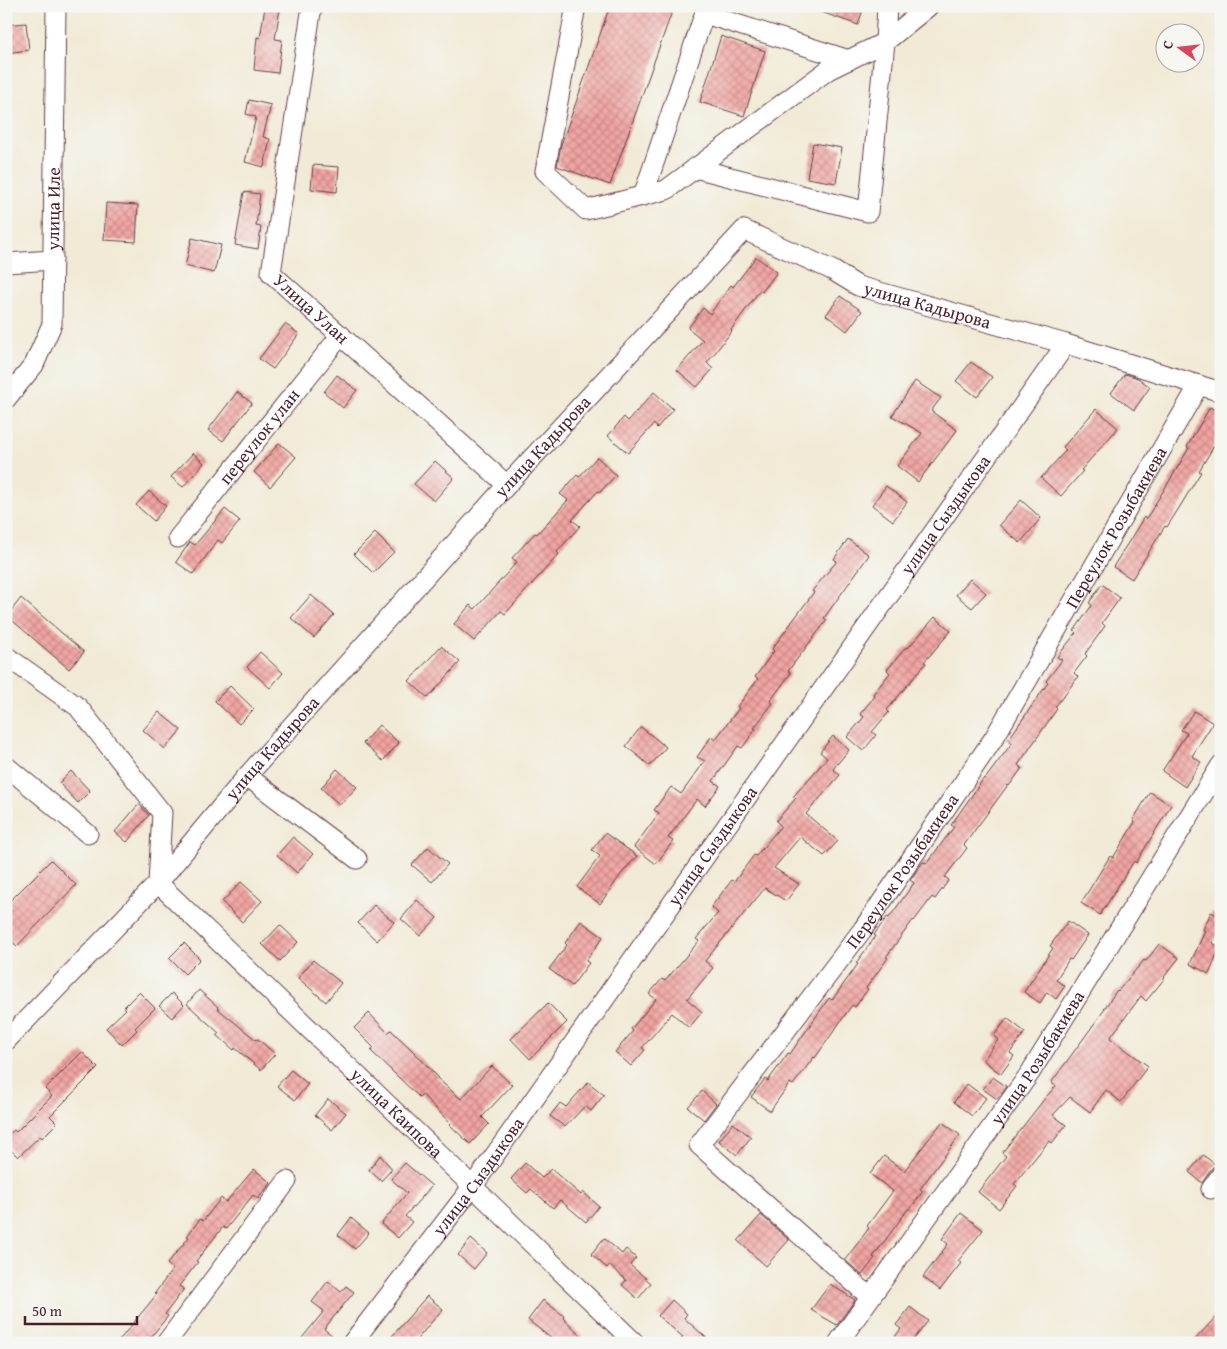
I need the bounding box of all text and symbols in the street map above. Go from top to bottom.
north arrow [1154,22,1204,72]
text: С [1157,38,1178,51]
street label: улица Иле [39,167,67,252]
street label: Улица Улан [267,267,356,350]
street label: улица Кадырова [860,274,995,336]
street label: переулок улан [212,382,306,490]
street label: улица Кадырова [487,389,597,504]
street label: Переулок Розыбакиева [1058,441,1174,613]
street label: улица Сыздыкова [893,449,997,581]
street label: улица Кадырова [218,690,326,807]
street label: улица Сыздыкова [660,780,764,912]
street label: Переулок Розыбакиева [839,788,965,954]
street label: улица Розыбакиева [983,985,1091,1131]
street label: улица Каипова [344,1061,450,1164]
street label: улица Сыздыкова [425,1111,531,1242]
scale bar [25,1294,138,1326]
text: 50 m [32,1300,63,1321]

